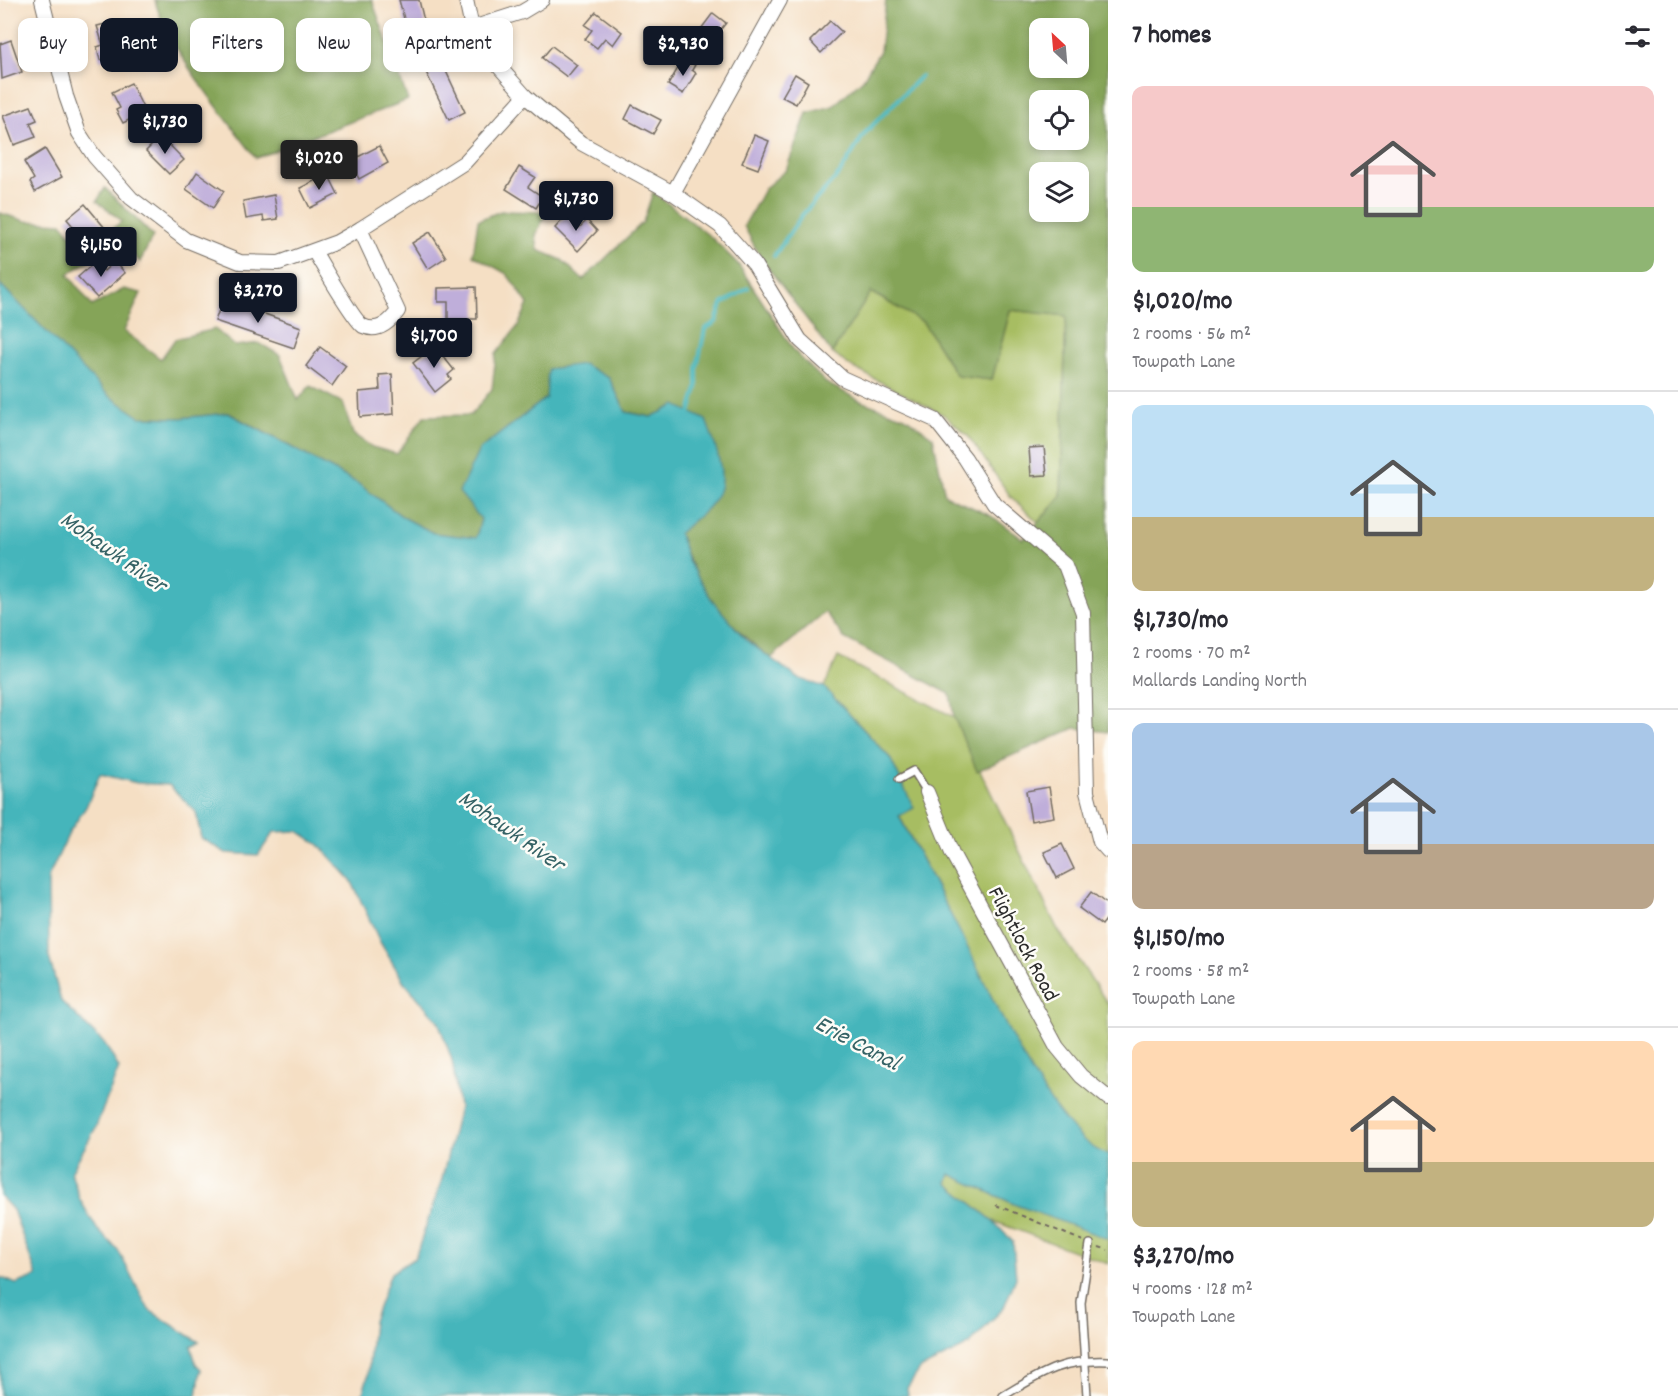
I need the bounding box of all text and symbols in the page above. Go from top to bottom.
chip: Buy [18,18,88,72]
chip: Rent [100,18,178,72]
chip: Filters [190,18,284,72]
chip: New [296,18,371,72]
chip: Apartment [383,18,513,72]
north arrow [1029,18,1089,78]
map controls [1029,18,1089,222]
text: 7 homes [1132,18,1212,55]
icon: filters [1621,20,1654,53]
pin: $2,930 [634,26,732,77]
text: $2,930 [657,31,709,59]
button: locate [1029,90,1089,150]
pin: $1,730 [116,104,214,155]
text: $1,730 [142,109,188,137]
icon: home [1339,125,1447,233]
pin: $1,020 [270,140,368,191]
text: $1,020 [295,145,343,173]
button: layers [1029,162,1089,222]
pin: $1,730 [527,181,625,232]
text: $1,730 [553,186,599,214]
pin: $1,150 [52,227,150,278]
text: $1,150 [80,232,122,260]
pin: $3,270 [209,273,307,324]
text: $3,270 [233,278,283,306]
text: $1,020/mo [1132,284,1232,321]
pin: $1,700 [385,318,483,369]
text: 2 rooms · 56 m² [1132,321,1251,349]
text: $1,700 [410,323,458,351]
text: Towpath Lane [1132,349,1235,377]
icon: home [1339,444,1447,552]
water label: Mohawk River [52,504,175,605]
text: $1,730/mo [1132,603,1228,640]
text: 2 rooms · 70 m² [1132,640,1251,668]
text: Mallards Landing North [1132,668,1307,696]
icon: home [1339,762,1447,870]
water label: Mohawk River [450,783,573,884]
street label: Flightlock Road [979,882,1065,1008]
text: $1,150/mo [1132,921,1225,958]
text: 2 rooms · 58 m² [1132,958,1249,986]
text: Towpath Lane [1132,986,1235,1014]
water label: Erie Canal [808,1008,907,1082]
icon: home [1339,1080,1447,1188]
text: $3,270/mo [1132,1239,1234,1276]
text: 4 rooms · 128 m² [1132,1276,1253,1304]
text: Towpath Lane [1132,1304,1235,1332]

